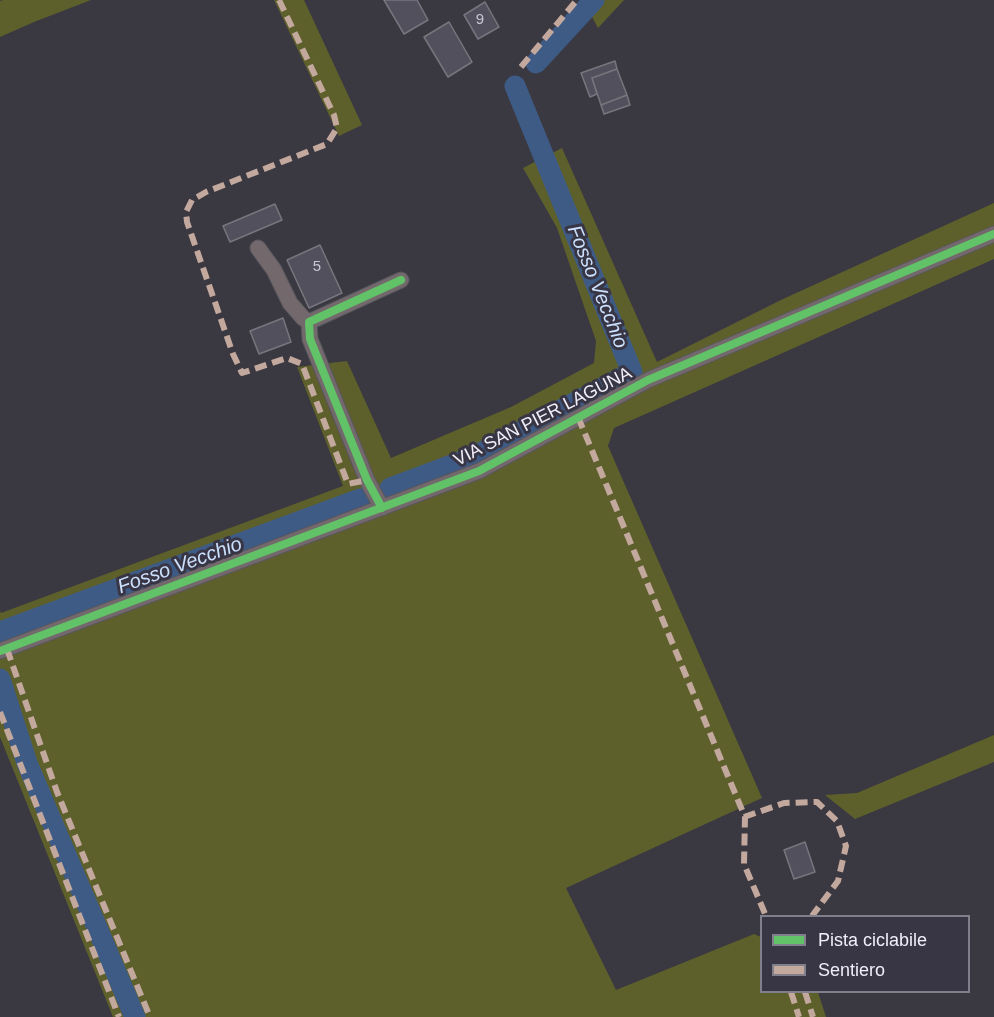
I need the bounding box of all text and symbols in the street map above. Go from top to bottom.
house number: 9 [476,11,484,29]
water label: Fosso Vecchio [561,222,633,352]
house number: 5 [313,258,321,276]
street label: VIA SAN PIER LAGUNA [450,363,636,471]
water label: Fosso Vecchio [115,532,245,600]
legend [760,915,970,993]
text: Pista ciclabile [818,930,927,950]
text: Sentiero [818,960,885,980]

